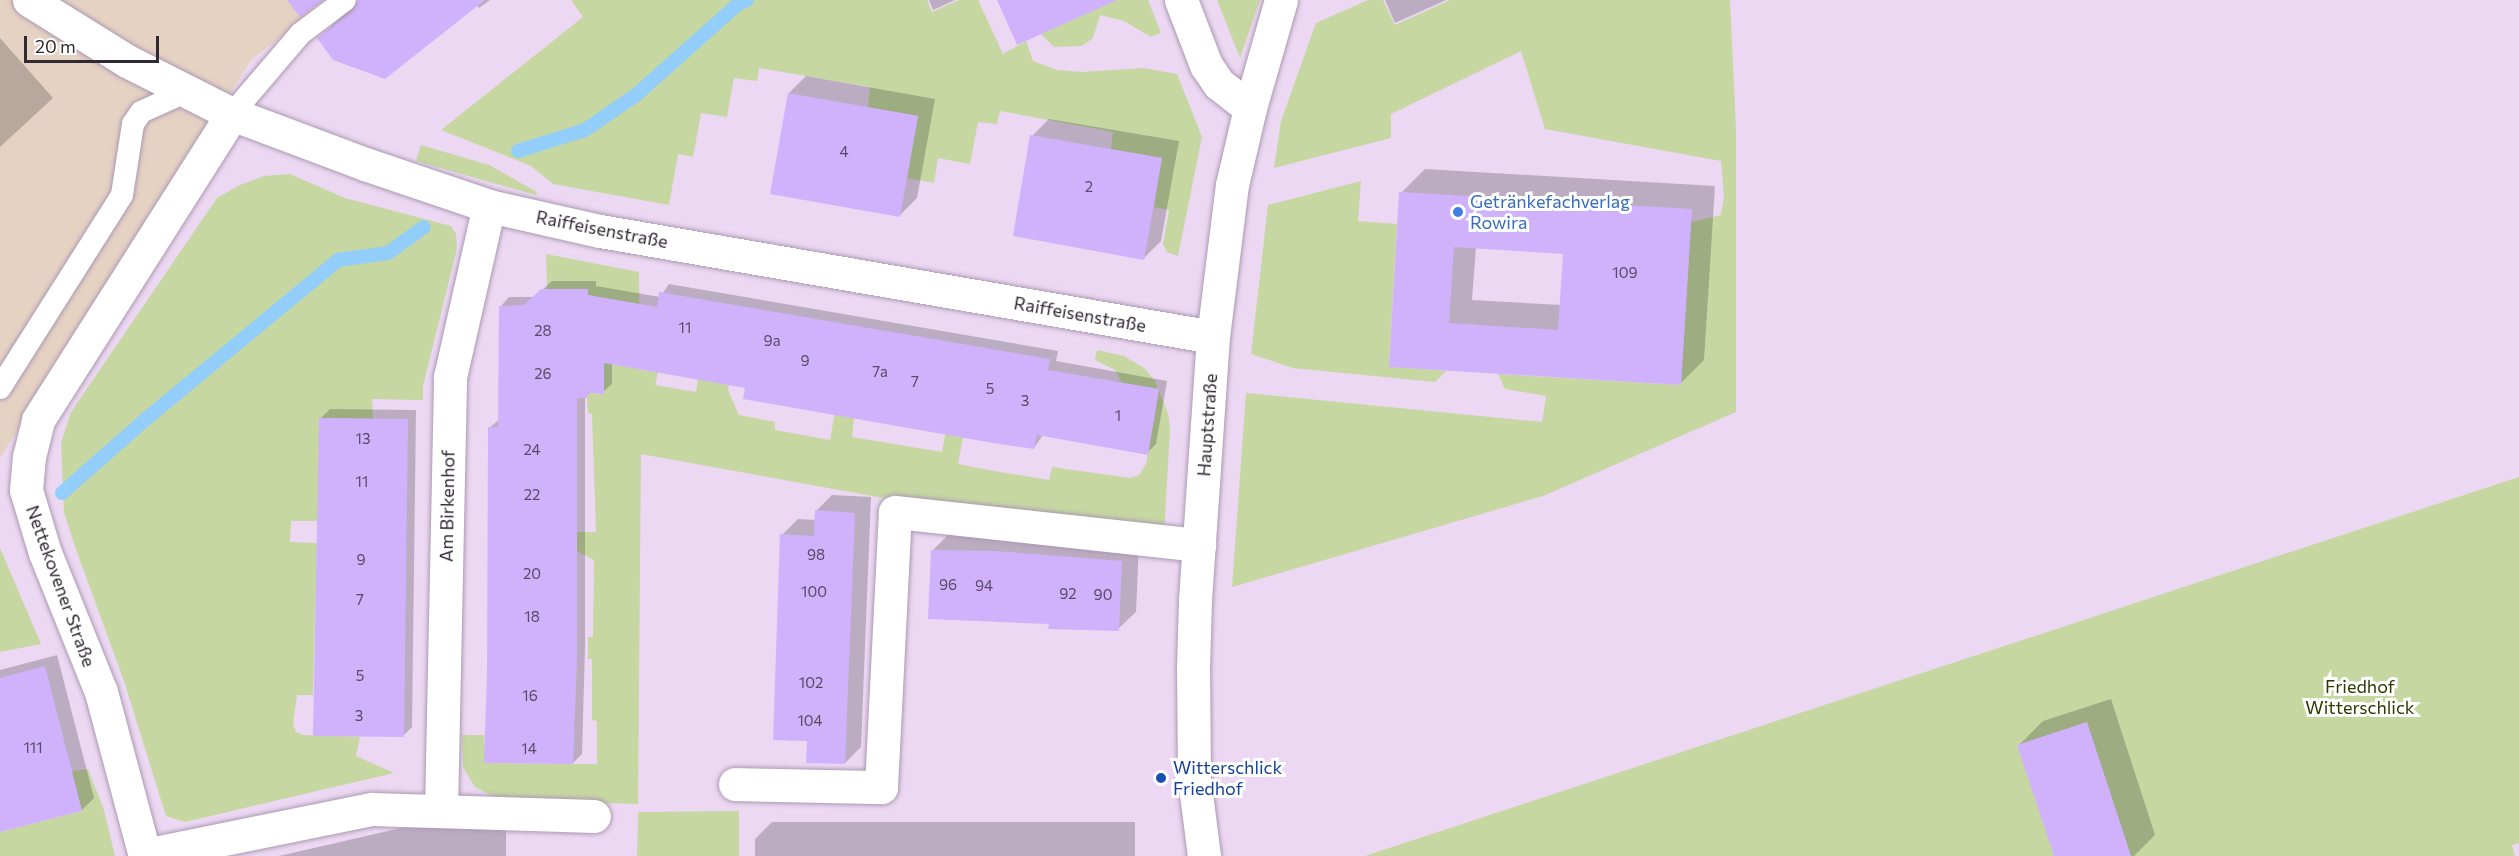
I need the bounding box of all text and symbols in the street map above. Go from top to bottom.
scale bar [27,24,162,62]
text: 20 m [35,35,76,57]
house number: 4 [840,143,848,161]
house number: 2 [1085,178,1093,196]
place label: Getränkefachverlag Rowira [1470,191,1630,234]
marker: Getränkefachverlag Rowira [1451,205,1465,219]
street label: Raiffeisenstraße [534,206,670,252]
house number: 109 [1612,264,1638,282]
street label: Raiffeisenstraße [1012,292,1148,336]
house number: 11 [679,319,691,337]
house number: 28 [534,322,552,340]
house number: 9a [764,332,780,350]
house number: 9 [800,352,810,370]
house number: 7a [872,363,888,381]
house number: 26 [534,365,552,383]
house number: 7 [911,373,919,391]
street label: Hauptstraße [1193,373,1221,477]
house number: 5 [986,380,994,398]
house number: 3 [1021,392,1029,410]
house number: 1 [1115,407,1121,425]
house number: 13 [356,430,370,448]
house number: 24 [523,441,541,459]
street label: Am Birkenhof [435,450,459,562]
house number: 11 [356,473,368,491]
house number: 22 [524,486,540,504]
street label: Nettekovener Straße [22,502,100,670]
house number: 98 [807,546,825,564]
house number: 9 [356,551,366,569]
house number: 20 [523,565,541,583]
house number: 96 [939,576,957,594]
house number: 94 [975,577,993,595]
house number: 100 [801,583,827,601]
house number: 92 [1059,585,1077,603]
house number: 90 [1094,586,1112,604]
house number: 7 [356,591,364,609]
house number: 18 [524,608,540,626]
house number: 5 [356,667,364,685]
house number: 102 [799,674,823,692]
park label: Friedhof Witterschlick [2305,676,2415,718]
house number: 16 [522,687,538,705]
house number: 3 [355,707,363,725]
house number: 104 [797,712,823,730]
house number: 111 [23,739,43,757]
house number: 14 [521,740,537,758]
place label: Witterschlick Friedhof [1173,757,1282,800]
marker: Witterschlick Friedhof [1154,771,1168,785]

